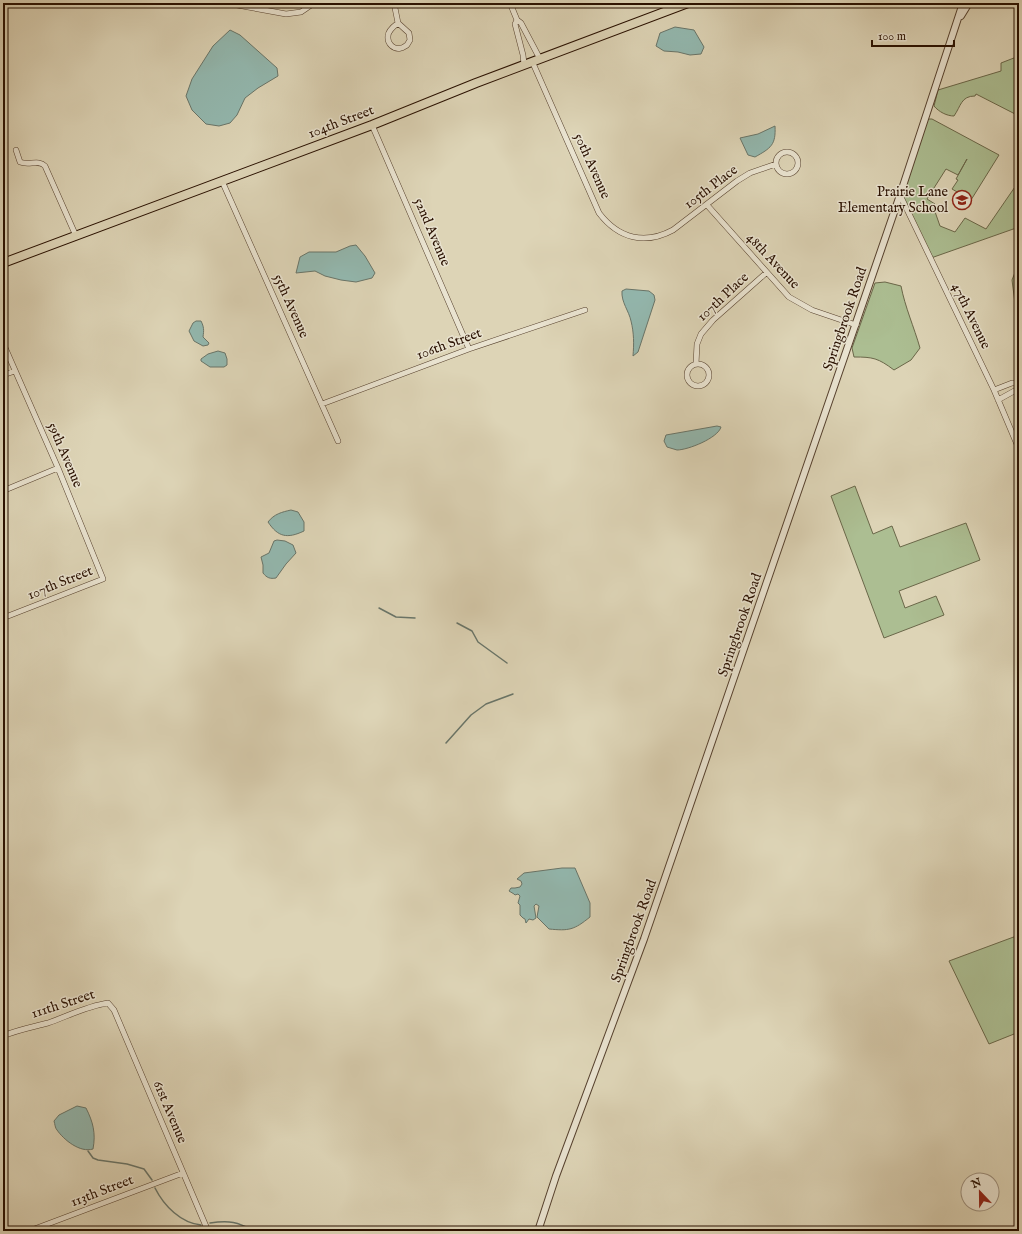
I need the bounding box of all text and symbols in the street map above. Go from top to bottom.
scale bar [872,22,954,48]
text: 100 m [878,29,906,44]
street label: 104th Street [306,101,377,143]
street label: 50th Avenue [570,130,615,202]
street label: 105th Place [680,161,742,213]
place label: Prairie Lane Elementary School [838,183,949,217]
school or university icon: Prairie Lane Elementary School [951,189,973,211]
street label: 52nd Avenue [410,195,455,269]
street label: 48th Avenue [742,229,804,293]
street label: Springbrook Road [819,264,871,373]
street label: 107th Place [693,268,753,326]
street label: 55th Avenue [269,271,313,341]
street label: 47th Avenue [947,280,995,352]
street label: 106th Street [414,324,484,364]
street label: 59th Avenue [43,420,87,491]
street label: 107th Street [25,562,95,604]
street label: Springbrook Road [714,570,766,679]
street label: Springbrook Road [607,876,661,985]
street label: 111th Street [29,985,97,1023]
street label: 61st Avenue [149,1078,192,1147]
street label: 113th Street [68,1171,136,1211]
north arrow [960,1172,1000,1212]
text: N [969,1175,984,1192]

